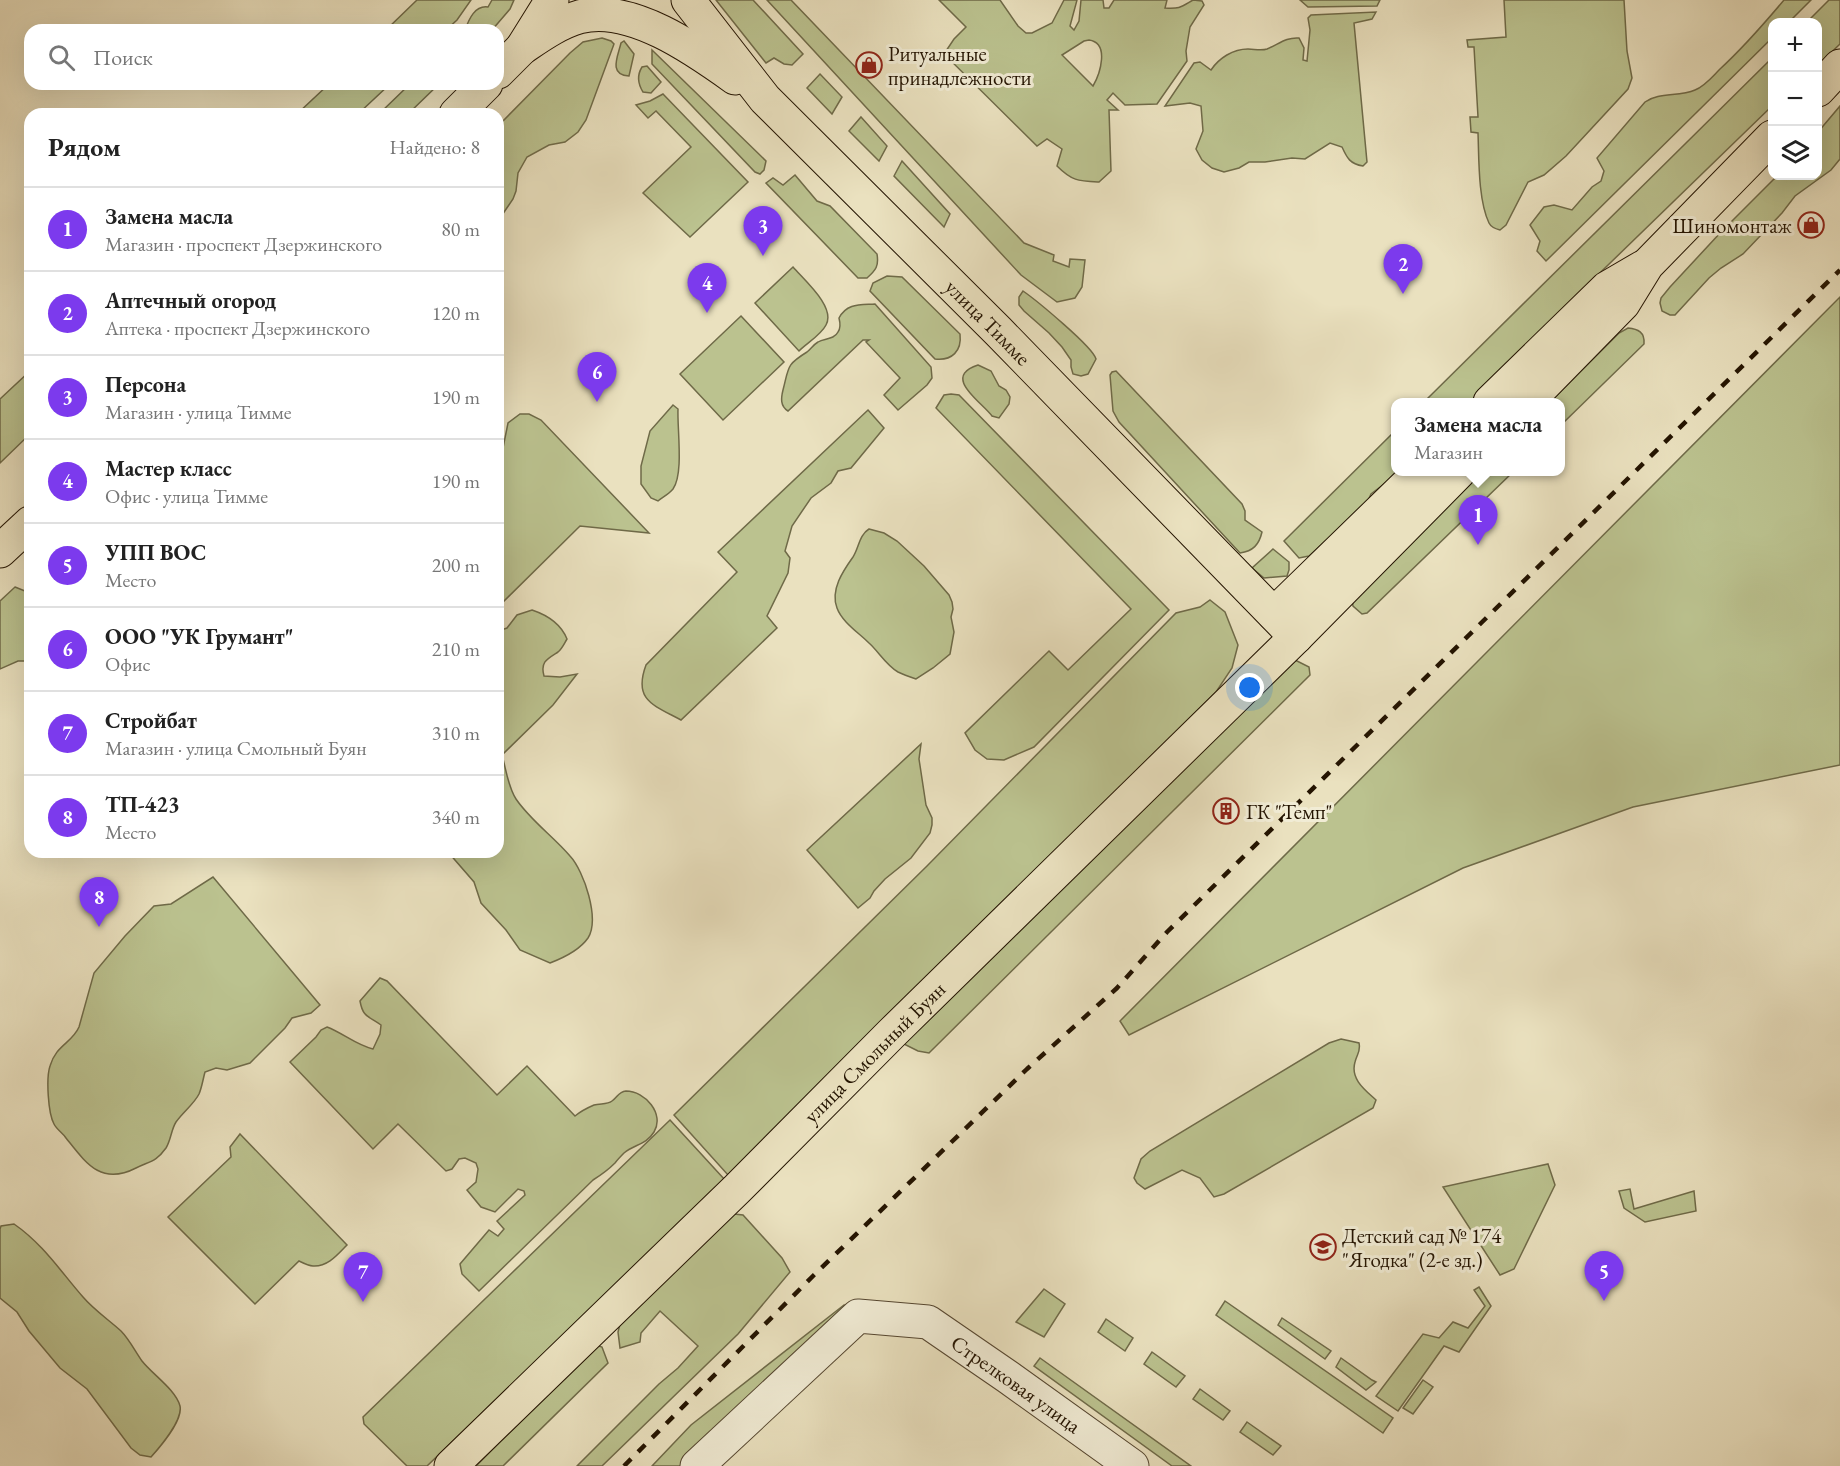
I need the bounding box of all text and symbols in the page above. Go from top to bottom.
map controls [1768,18,1822,180]
button: + [1768,18,1822,72]
search box [24,24,504,90]
place label: Ритуальные принадлежности [888,40,1032,91]
icon: search [45,41,78,74]
text: Поиск [93,43,153,72]
shop icon: Ритуальные принадлежности [854,50,884,80]
button: − [1768,72,1822,126]
button: layers [1768,126,1822,180]
text: Рядом [48,130,121,164]
text: Найдено: 8 [389,134,480,160]
text: Замена масла [105,202,233,231]
pin: 3 [744,206,783,256]
shop icon: Шиномонтаж [1796,210,1826,240]
place label: Шиномонтаж [1672,212,1792,239]
text: 1 [62,216,73,242]
text: 80 m [441,216,480,242]
text: Магазин · проспект Дзержинского [105,231,382,257]
pin: 2 [1384,244,1422,294]
pin: 4 [688,264,726,313]
street label: улица Тимме [940,273,1037,371]
text: Аптечный огород [105,286,276,315]
text: 2 [62,300,73,326]
text: 120 m [432,300,480,326]
text: Аптека · проспект Дзержинского [105,315,370,341]
pin: 6 [578,352,616,402]
text: Персона [105,370,186,399]
text: 3 [62,384,73,410]
text: 190 m [432,384,480,410]
popup [1391,398,1565,476]
text: Магазин · улица Тимме [105,399,292,425]
text: Замена масла [1414,410,1542,439]
text: Магазин [1414,439,1483,465]
text: Мастер класс [105,454,232,483]
text: 4 [62,468,73,494]
text: 190 m [432,468,480,494]
text: Офис · улица Тимме [105,483,268,509]
pin: 1 [1458,496,1498,545]
text: УПП ВОС [105,538,206,567]
text: 5 [62,552,73,578]
text: 200 m [432,552,480,578]
text: Место [105,567,156,593]
text: ООО "УК Грумант" [105,622,294,651]
text: 6 [62,636,73,662]
text: 210 m [432,636,480,662]
text: Офис [105,651,151,677]
your location [1235,673,1264,702]
text: Стройбат [105,706,197,735]
text: 7 [62,720,73,746]
text: 310 m [432,720,480,746]
text: Магазин · улица Смольный Буян [105,735,367,761]
text: ТП-423 [105,790,180,819]
building icon: ГК "Темп" [1211,796,1241,826]
place label: ГК "Темп" [1246,798,1333,825]
text: 8 [62,804,73,830]
text: 340 m [432,804,480,830]
text: Место [105,819,156,845]
pin: 8 [80,878,118,927]
street label: улица Смольный Буян [797,975,951,1128]
place label: Детский сад № 174 "Ягодка" (2-е зд.) [1342,1222,1502,1273]
school or university icon: Детский сад № 174 "Ягодка" (2-е зд.) [1308,1232,1338,1262]
pin: 7 [344,1252,382,1302]
pin: 5 [1584,1252,1624,1301]
street label: Стрелковая улица [946,1329,1087,1439]

